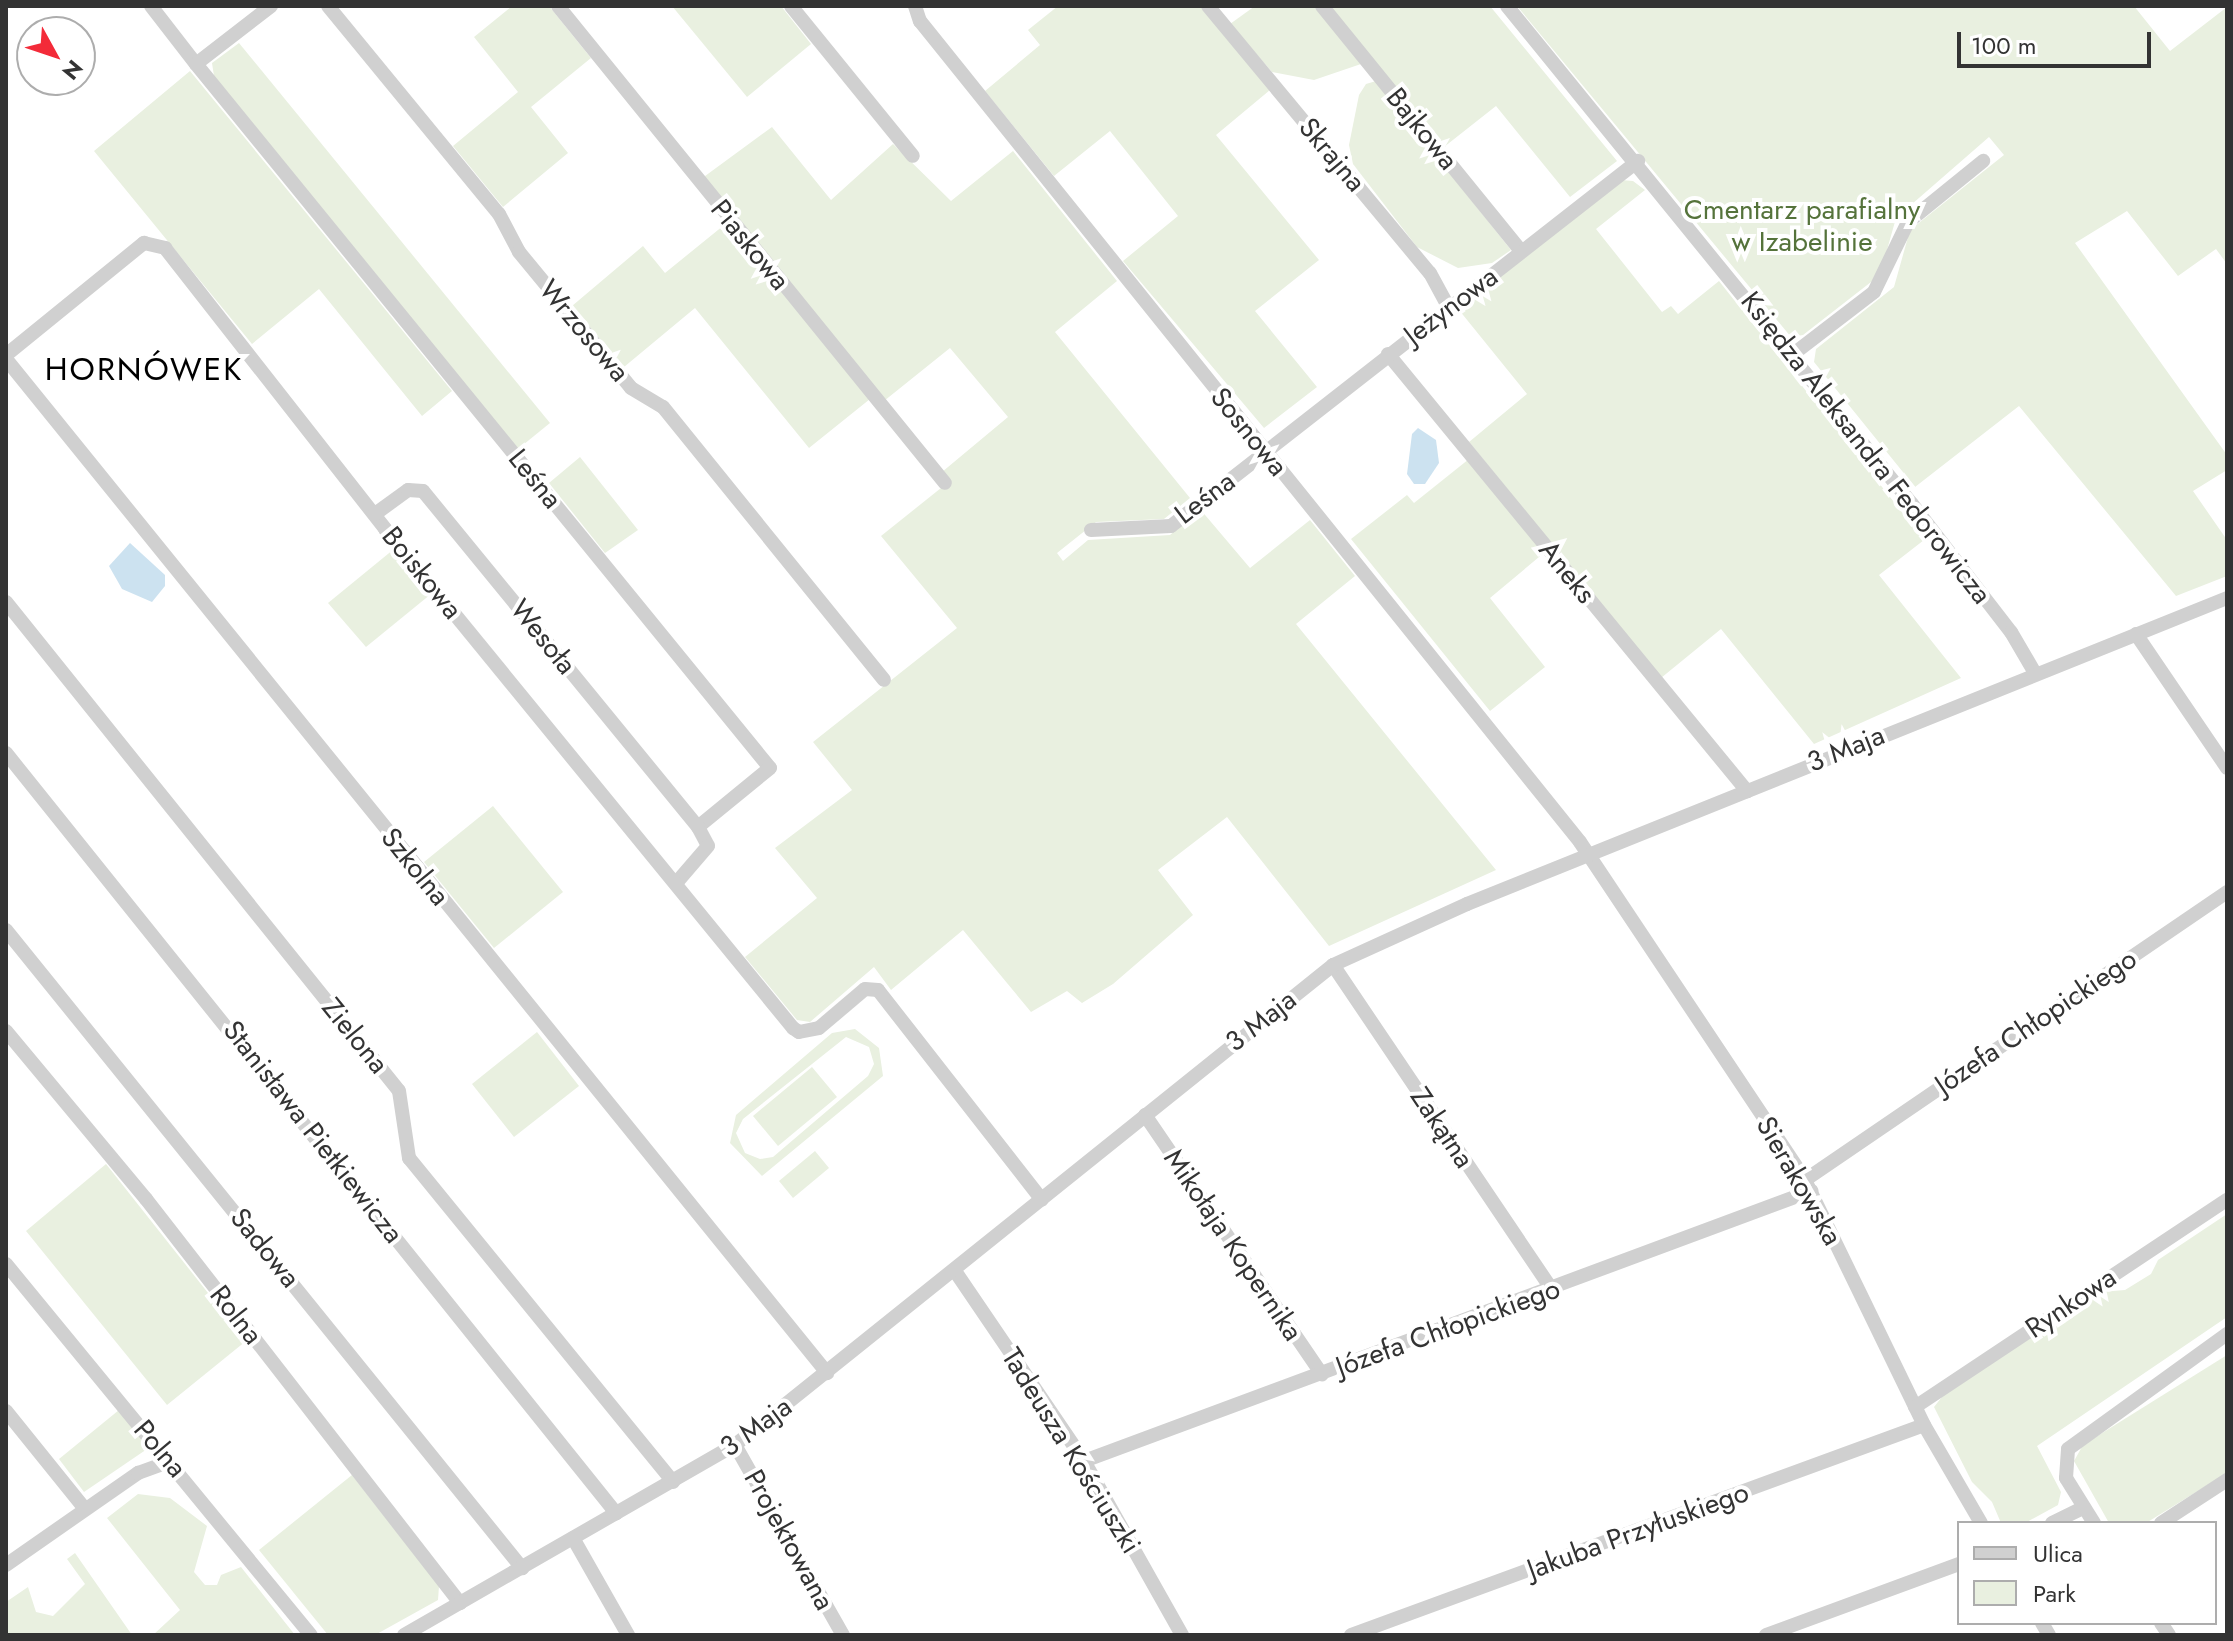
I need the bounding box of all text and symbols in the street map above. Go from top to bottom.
north arrow [16,16,96,96]
scale bar [1961,16,2155,66]
text: 100 m [1971,28,2037,63]
text: N [55,53,91,87]
street label: Bajkowa [1379,81,1465,177]
street label: Skrajna [1292,111,1372,199]
street label: Piaskowa [703,193,797,297]
park label: Cmentarz parafialny w Izabelinie [1684,193,1920,259]
street label: Jeżynowa [1398,260,1504,352]
street label: Wrzosowa [532,273,636,389]
street label: Księdza Aleksandra Fedorowicza [1734,285,1998,611]
district label: HORNÓWEK [45,350,243,388]
street label: Sosnowa [1203,381,1295,483]
street label: Leśna [501,443,569,515]
street label: Leśna [1168,465,1242,531]
street label: Boiskowa [375,520,469,626]
street label: Aneks [1532,534,1602,610]
street label: Wesoła [503,593,583,681]
street label: 3 Maja [1802,718,1890,780]
street label: Szkolna [374,821,456,913]
street label: Józefa Chłopickiego [1929,942,2143,1102]
street label: 3 Maja [1219,983,1303,1059]
street label: Zielona [315,992,395,1080]
street label: Stanisława Pietkiewicza [216,1014,410,1250]
street label: Zakątna [1403,1081,1481,1175]
street label: Sierakowska [1749,1111,1849,1251]
street label: Mikołaja Kopernika [1156,1143,1310,1347]
street label: Sadowa [223,1202,307,1294]
street label: Rynkowa [2019,1261,2123,1345]
street label: Józefa Chłopickiego [1331,1272,1565,1384]
street label: Rolna [203,1279,269,1351]
street label: Tadeusza Kościuszki [994,1342,1148,1560]
street label: 3 Maja [714,1390,798,1464]
street label: Polna [126,1414,194,1484]
street label: Projektowana [737,1464,841,1616]
street label: Jakuba Przyłuskiego [1523,1475,1753,1587]
legend [1957,1521,2217,1625]
text: Ulica [2033,1536,2083,1571]
text: Park [2033,1576,2076,1611]

